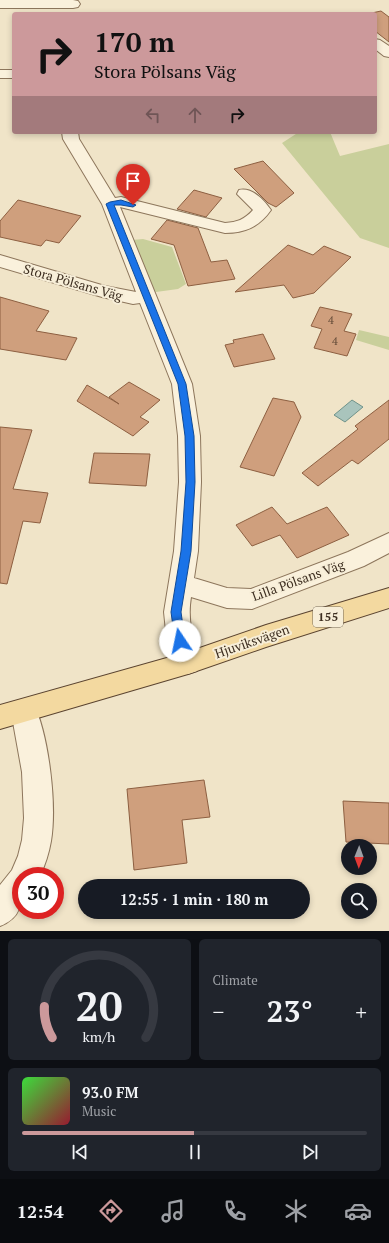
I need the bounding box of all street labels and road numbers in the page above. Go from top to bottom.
street label: Stora Pölsans Väg [21,259,125,305]
street label: Lilla Pölsans Väg [249,555,347,605]
road number: 155 [313,607,343,627]
street label: Hjuviksvägen [212,620,292,662]

